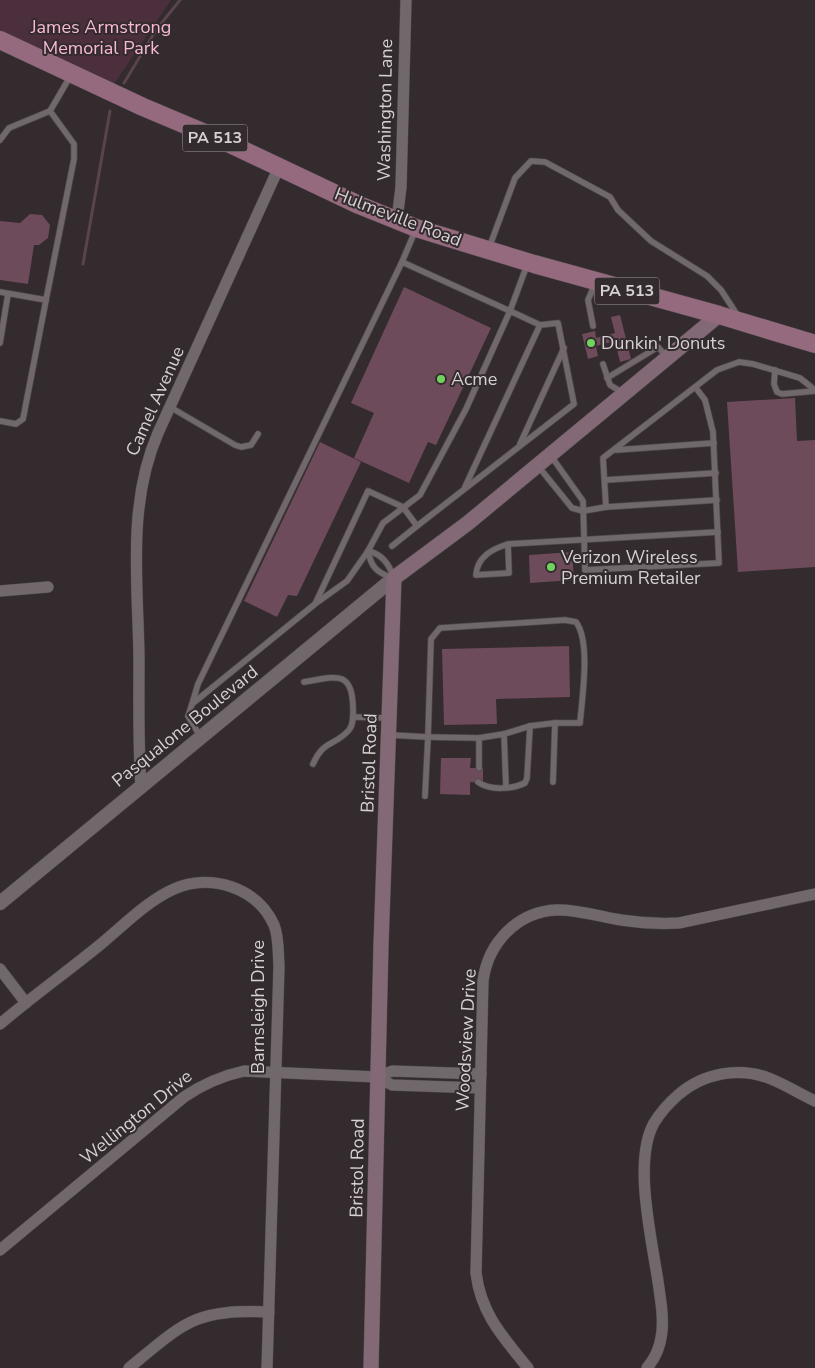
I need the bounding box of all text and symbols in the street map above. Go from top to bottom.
park label: James Armstrong Memorial Park [30,15,171,60]
street label: Washington Lane [372,39,398,181]
road number: PA 513 [182,125,248,152]
street label: Hulmeville Road [331,182,465,252]
road number: PA 513 [594,278,660,304]
place label: Dunkin' Donuts [601,331,725,355]
marker: Dunkin' Donuts [585,337,597,349]
street label: Camel Avenue [120,342,190,460]
place label: Acme [451,367,497,391]
marker: Acme [435,373,447,385]
place label: Verizon Wireless Premium Retailer [560,545,701,590]
marker: Verizon Wireless Premium Retailer [545,561,557,573]
street label: Pasqualone Boulevard [107,660,263,792]
street label: Bristol Road [355,713,383,813]
street label: Barnsleigh Drive [246,940,270,1074]
street label: Woodsview Drive [450,968,482,1112]
street label: Wellington Drive [75,1064,197,1170]
street label: Bristol Road [344,1118,370,1218]

